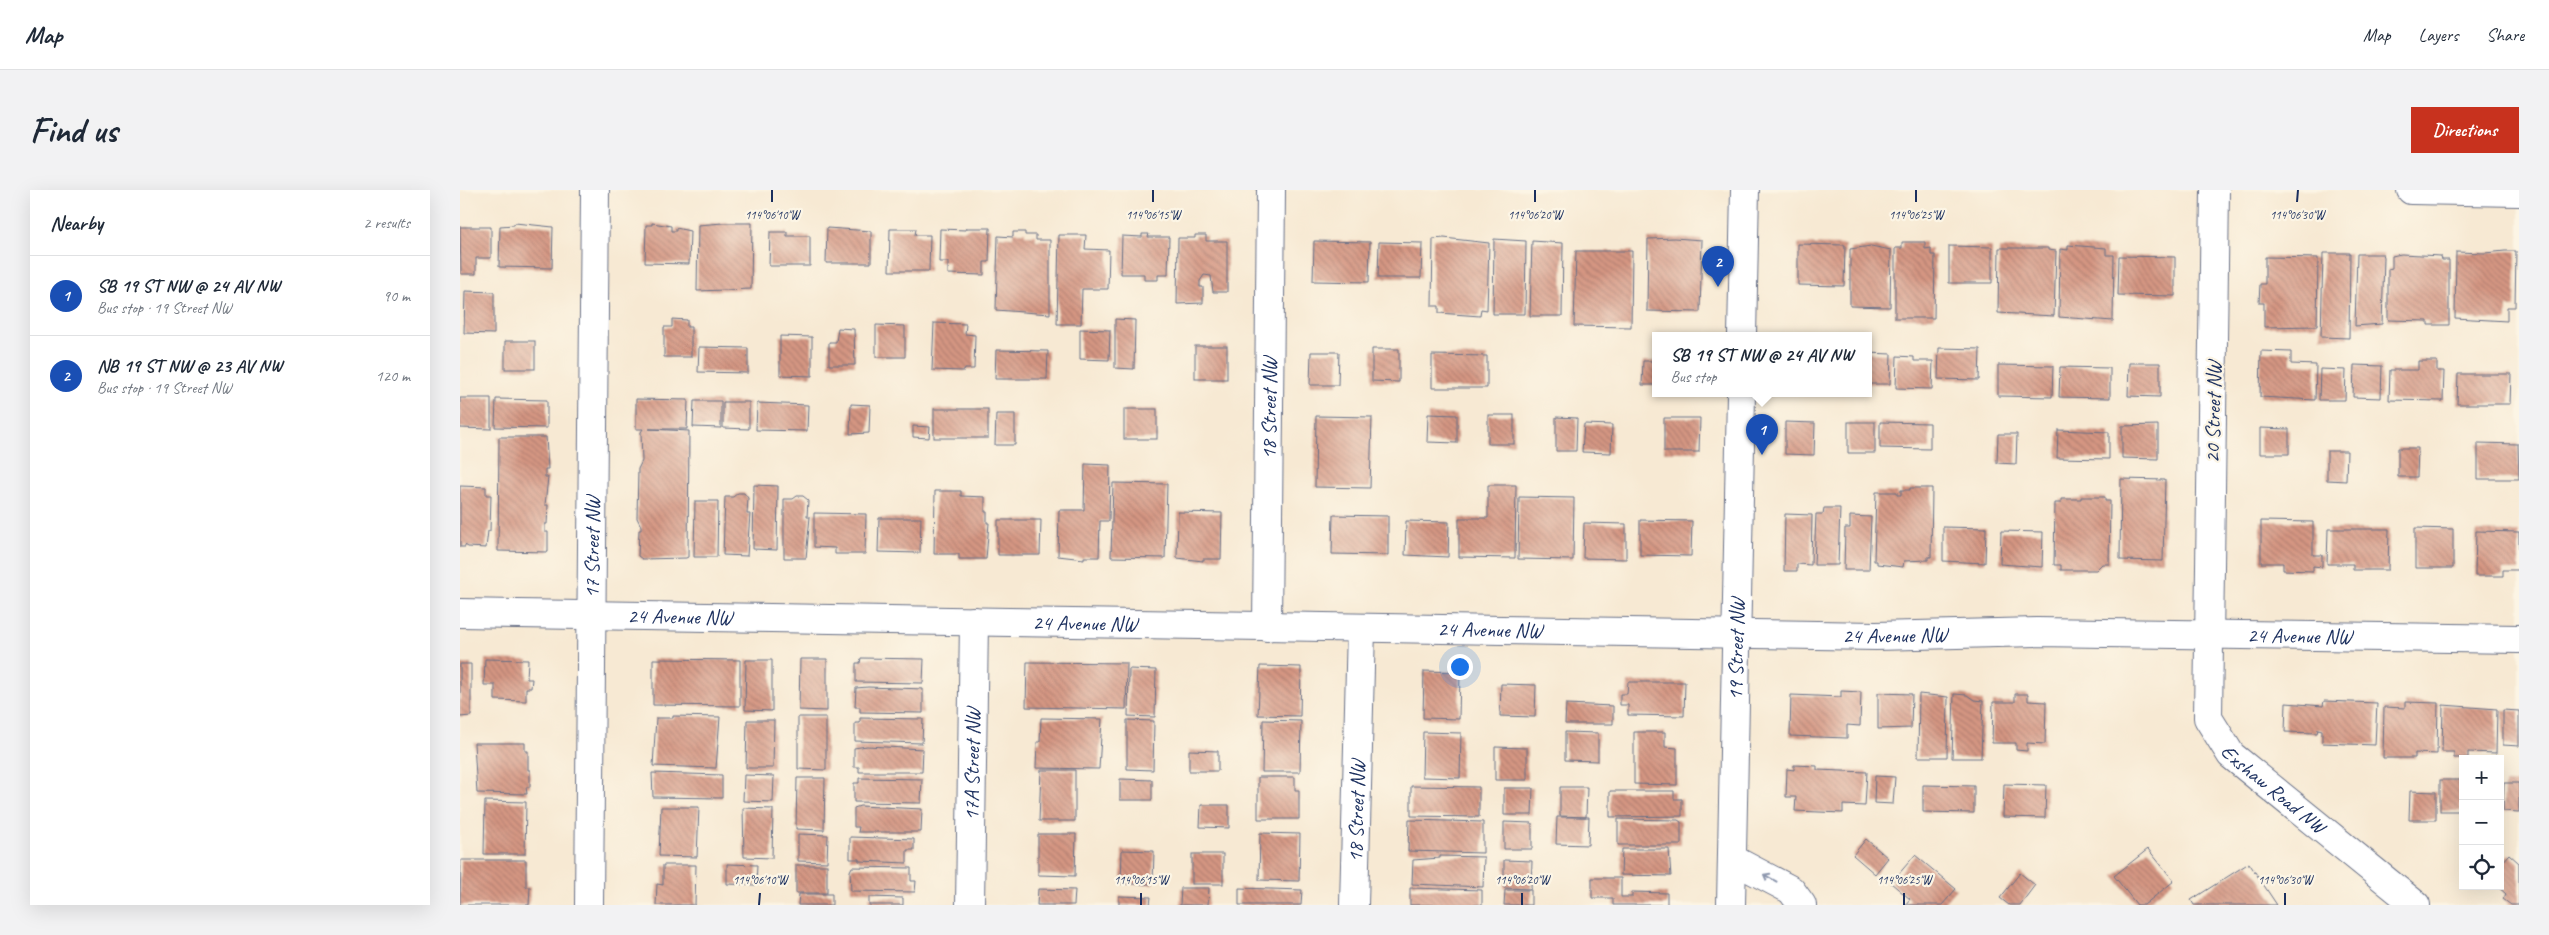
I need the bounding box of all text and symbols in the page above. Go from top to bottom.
text: Map [25,20,62,50]
text: Map [2363,24,2391,46]
text: Layers [2419,24,2458,46]
text: Share [2486,24,2524,46]
button: Directions [2411,107,2519,153]
text: Find us [30,108,117,153]
text: 114°06'10"W [745,207,801,223]
text: 114°06'15"W [1126,207,1182,223]
text: 114°06'20"W [1508,207,1564,223]
text: 114°06'25"W [1889,207,1945,223]
text: 114°06'30"W [2270,207,2326,223]
text: Nearby [50,210,103,236]
text: 2 results [363,213,410,233]
pin: 2 [1702,246,1734,287]
text: SB 19 ST NW @ 24 AV NW [97,274,280,298]
text: 1 [62,286,70,306]
text: 90 m [383,286,410,306]
text: Bus stop · 19 Street NW [97,298,232,318]
popup [1652,332,1872,397]
text: SB 19 ST NW @ 24 AV NW [1670,343,1854,367]
text: NB 19 ST NW @ 23 AV NW [97,354,282,378]
street label: 18 Street NW [1256,355,1282,459]
street label: 20 Street NW [2199,359,2227,463]
text: 2 [62,366,70,386]
text: 120 m [376,366,410,386]
text: Bus stop [1670,367,1716,387]
text: Bus stop · 19 Street NW [97,378,232,398]
pin: 1 [1746,414,1778,455]
street label: 17 Street NW [579,494,605,598]
street label: 19 Street NW [1722,596,1750,701]
street label: 24 Avenue NW [627,603,735,630]
street label: 24 Avenue NW [1032,609,1140,637]
street label: 24 Avenue NW [1437,616,1544,644]
street label: 24 Avenue NW [1842,621,1950,649]
street label: 24 Avenue NW [2247,622,2354,650]
your location [1447,654,1473,680]
street label: 17A Street NW [958,705,986,821]
street label: Exshaw Road NW [2215,740,2333,841]
map controls [2459,755,2504,890]
button: + [2459,755,2504,800]
street label: 18 Street NW [1342,758,1371,863]
button: − [2459,800,2504,845]
button: locate [2459,845,2504,890]
text: 114°06'10"W [733,872,789,888]
text: 114°06'15"W [1114,872,1170,888]
text: 114°06'20"W [1495,872,1551,888]
text: 114°06'25"W [1877,872,1933,888]
text: 114°06'30"W [2258,872,2314,888]
one-way arrow [1763,873,1778,883]

